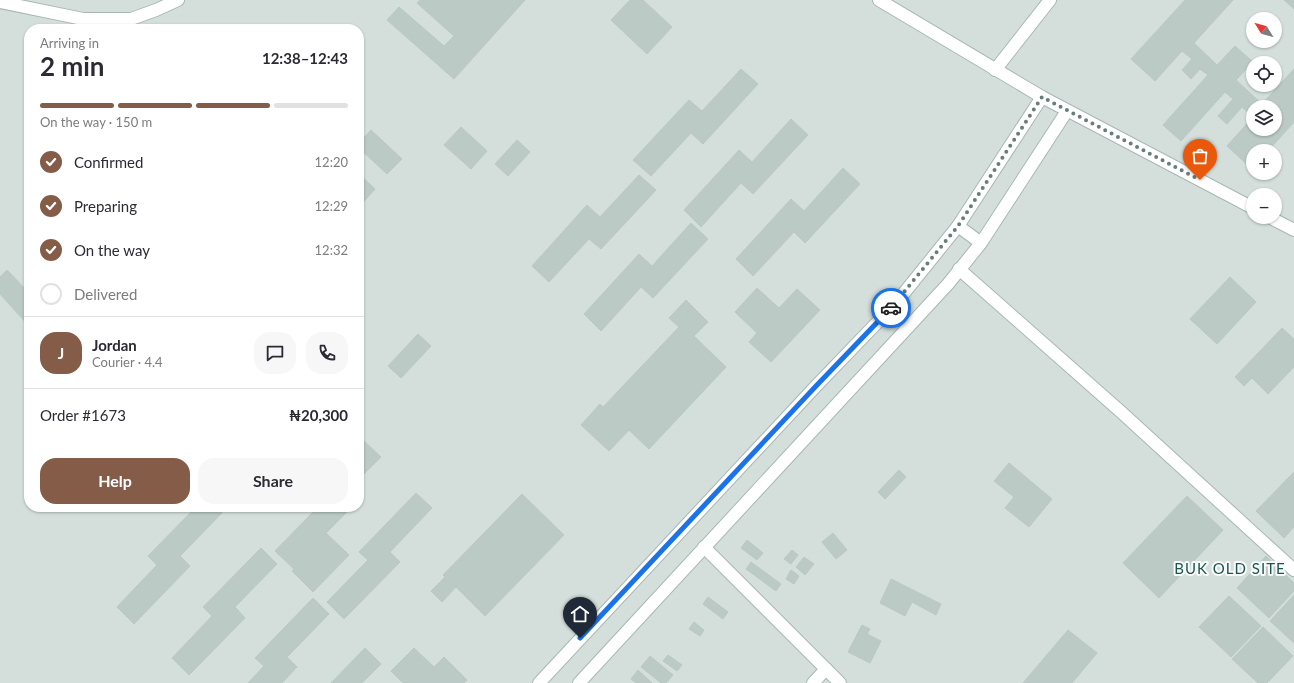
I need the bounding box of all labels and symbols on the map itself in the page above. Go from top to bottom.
north arrow [1246,12,1282,48]
pin [1183,139,1217,180]
courier [871,288,911,328]
district label: BUK OLD SITE [1174,559,1286,577]
pin [563,597,597,638]

